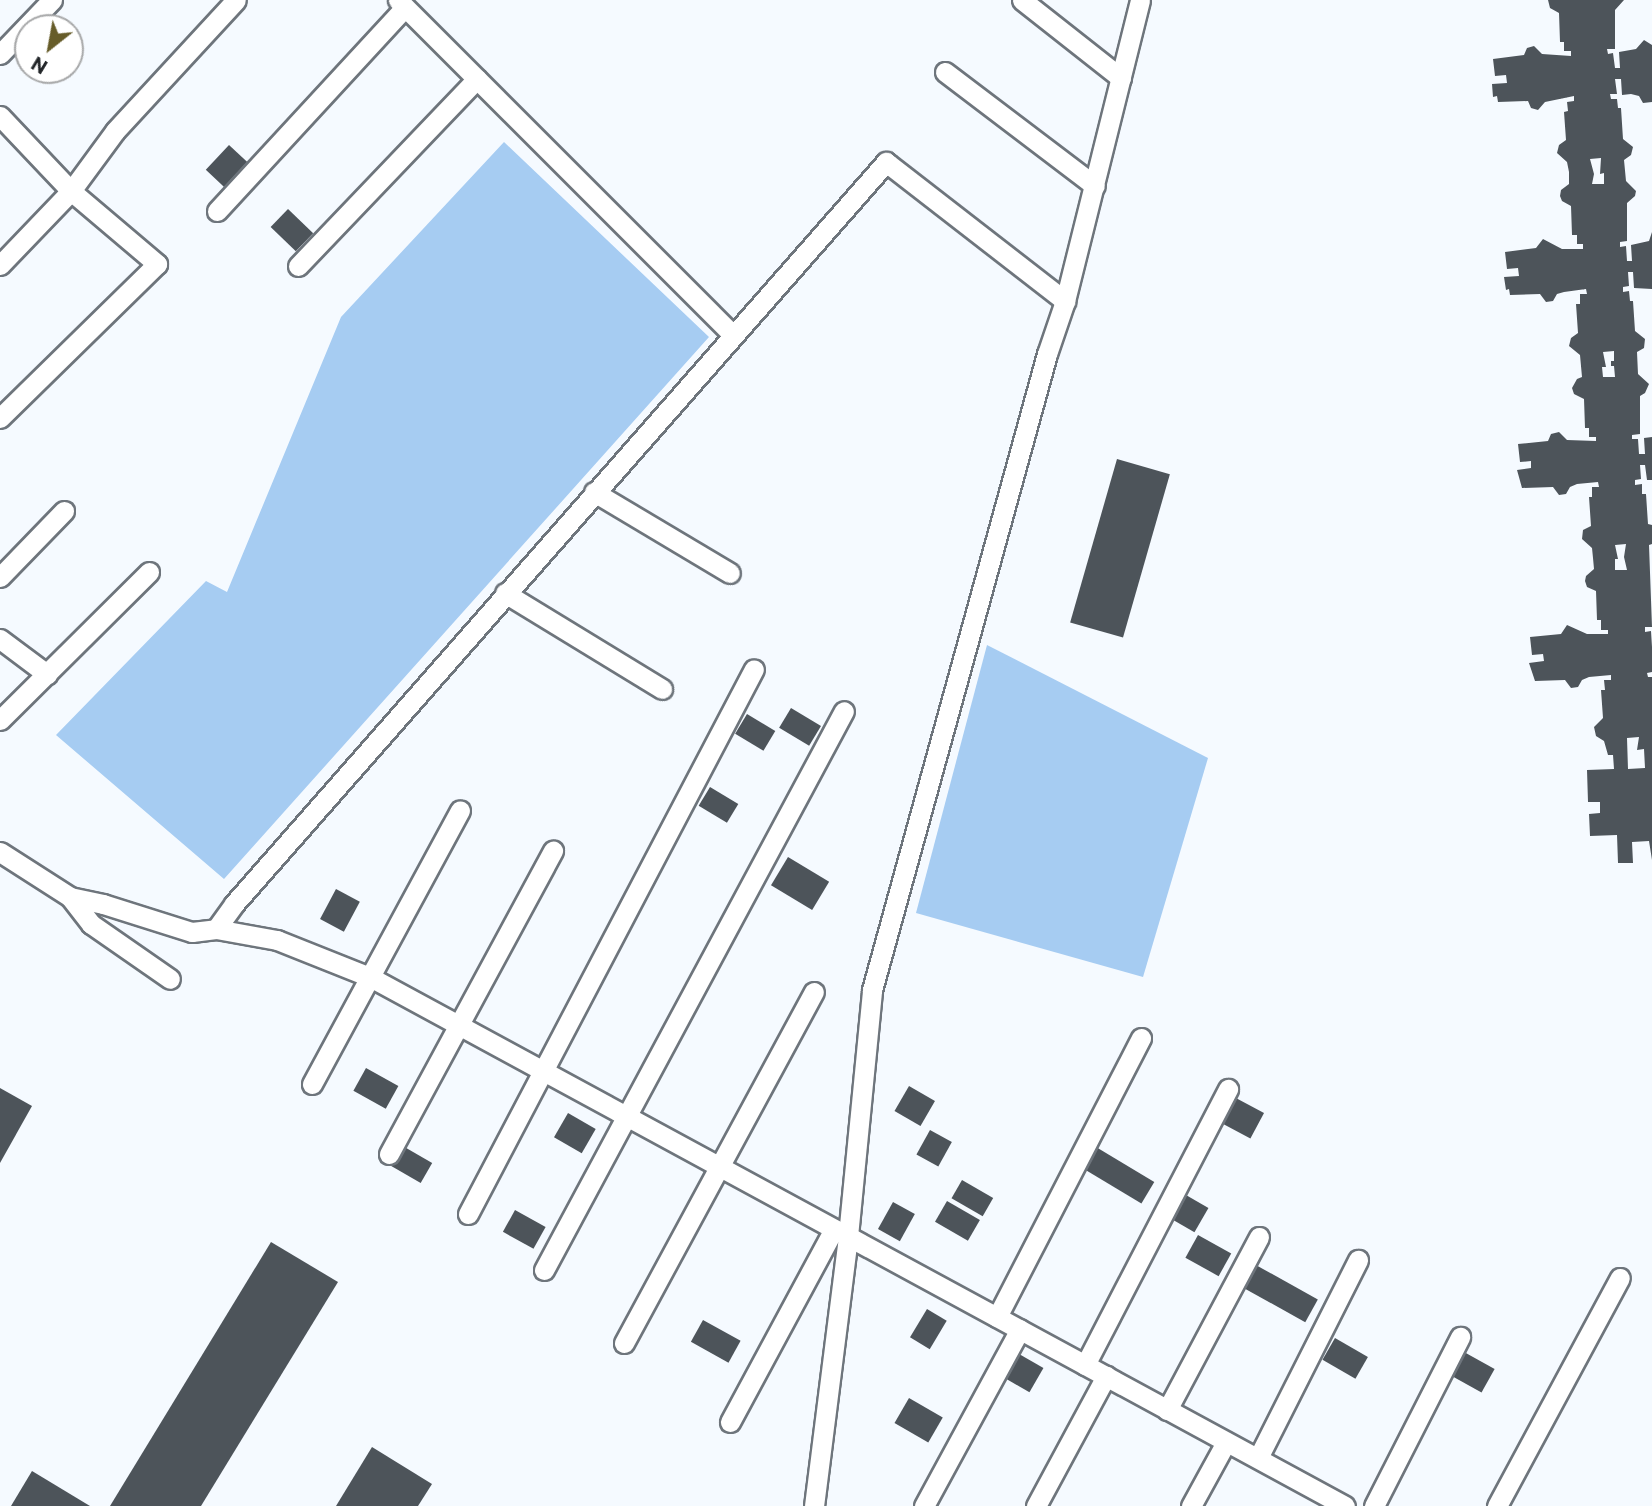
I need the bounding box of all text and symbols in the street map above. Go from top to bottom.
north arrow [14,14,84,84]
text: N [27,52,51,79]

